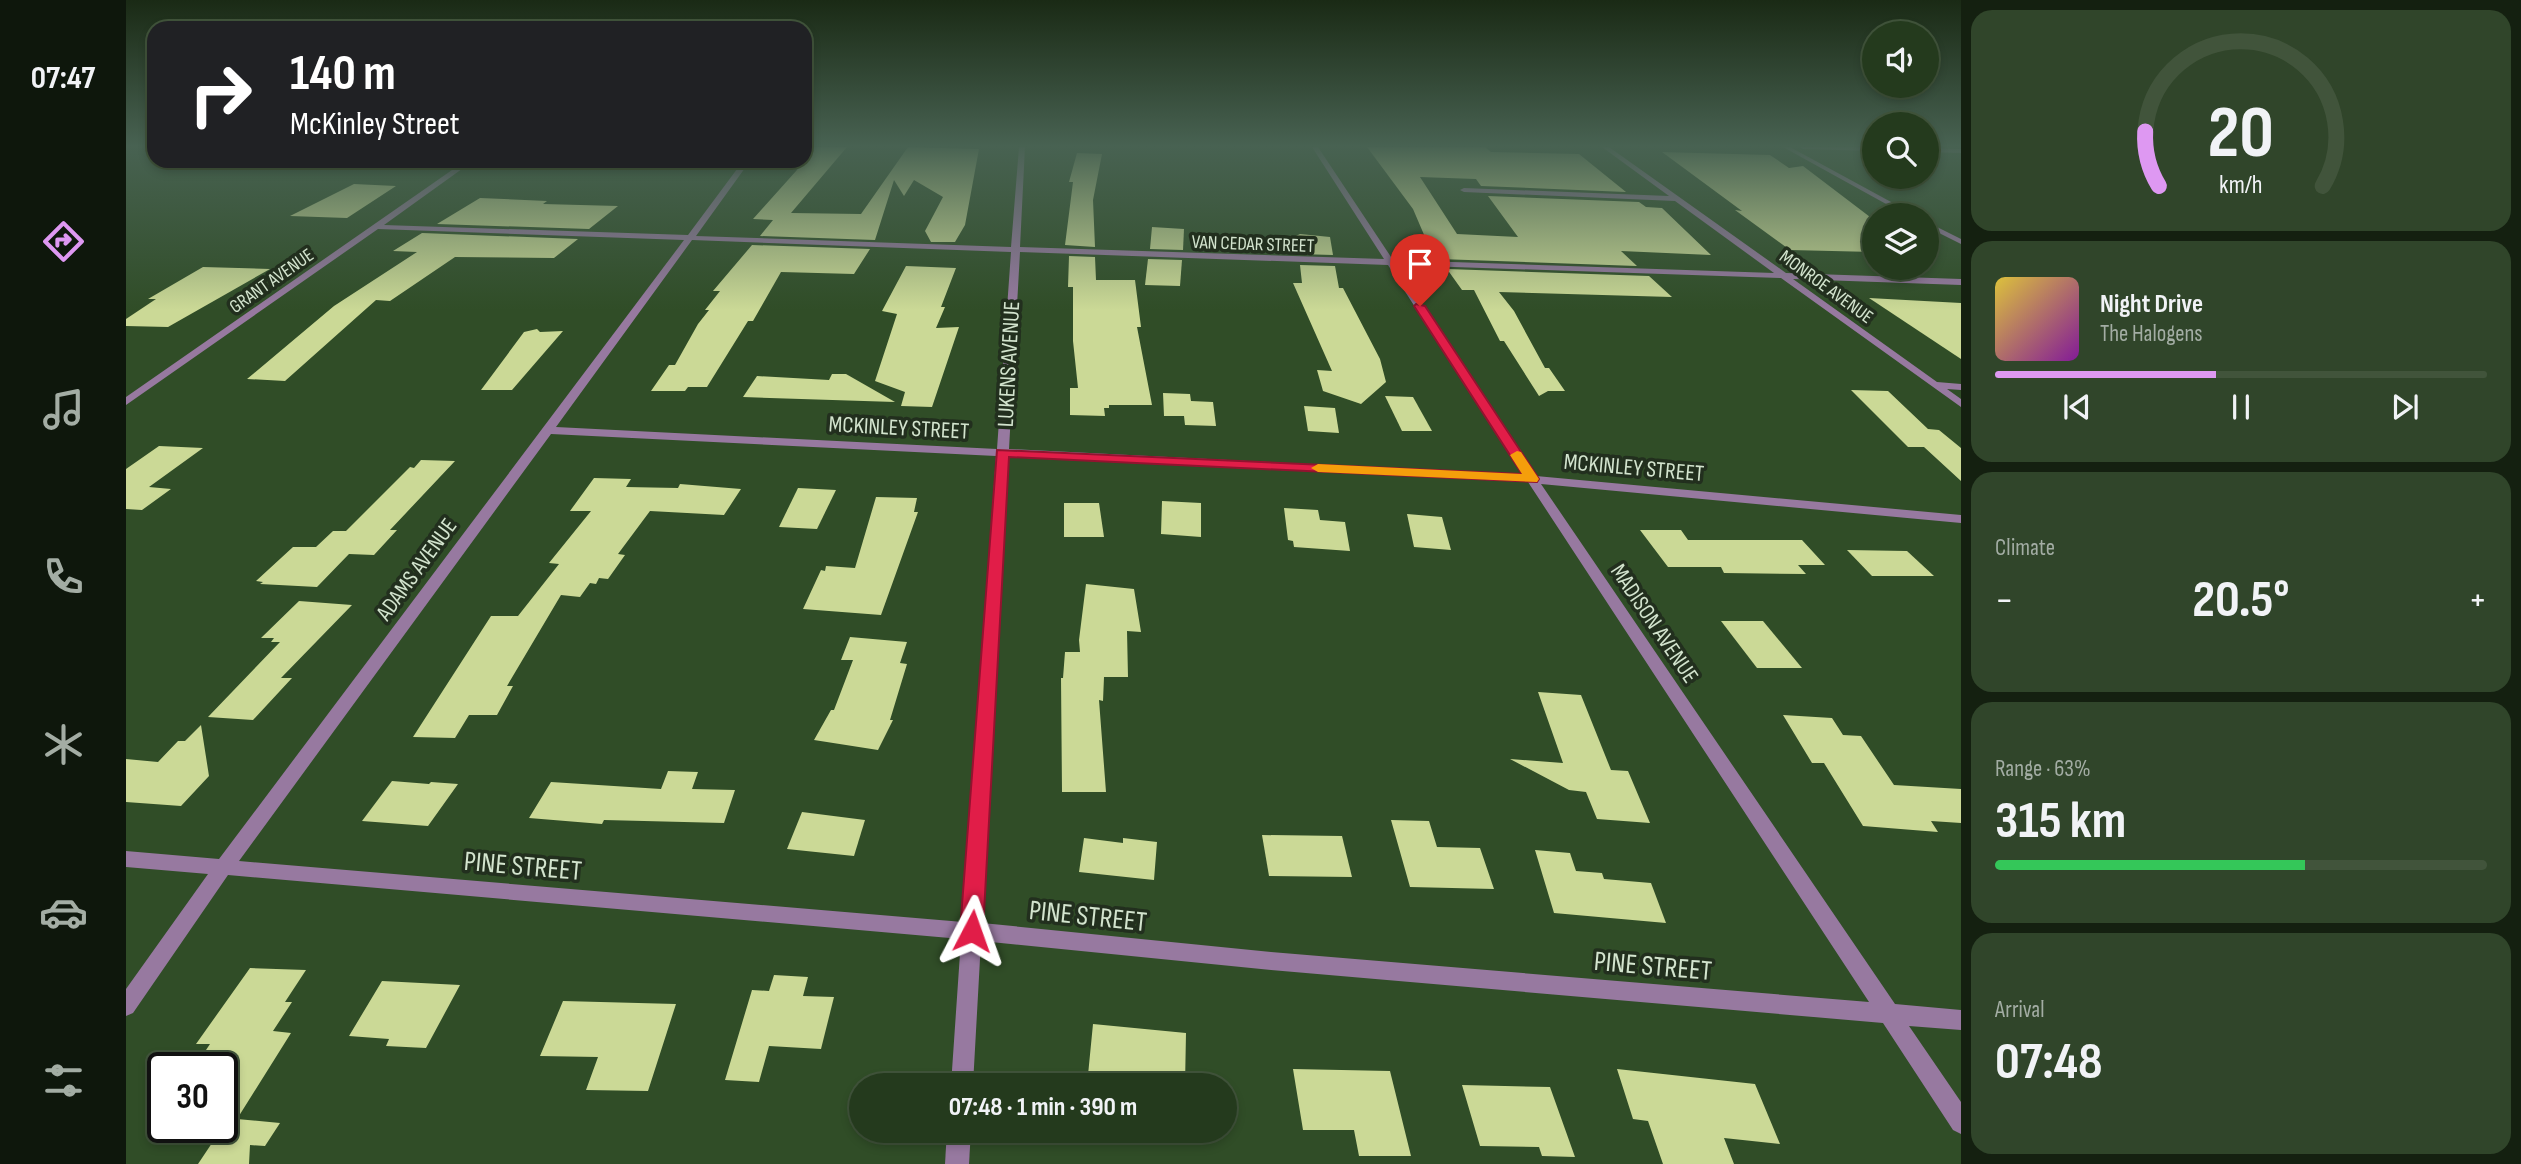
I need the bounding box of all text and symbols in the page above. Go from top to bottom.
map controls [1862,21,1939,280]
button: sound [1862,21,1939,98]
text: 140 m [290,45,396,104]
icon: right [175,49,266,140]
text: 07:47 [31,59,95,98]
text: 20 [2208,91,2274,179]
text: McKinley Street [290,105,460,144]
button: search [1862,112,1939,189]
text: km/h [2219,170,2263,201]
button: layers [1862,203,1939,280]
icon: directions [39,217,88,266]
street label: VAN CEDAR STREET [1191,231,1315,258]
pin [1390,234,1450,306]
street label: GRANT AVENUE [225,244,318,319]
icon: arrive [1401,245,1439,283]
street label: MONROE AVENUE [1775,246,1877,329]
text: Night Drive [2100,289,2203,320]
street label: LUKENS AVENUE [992,300,1026,428]
text: The Halogens [2100,320,2203,348]
icon: music [39,385,88,434]
icon: previous [2058,388,2096,426]
icon: pause [2222,388,2260,426]
icon: next [2386,388,2424,426]
street label: MCKINLEY STREET [828,410,970,446]
street label: MCKINLEY STREET [1563,448,1705,488]
street label: ADAMS AVENUE [370,513,463,627]
text: Climate [1995,534,2055,562]
icon: phone [39,552,88,601]
street label: MADISON AVENUE [1604,559,1704,688]
text: 20.5° [2192,569,2290,632]
text: − [1995,578,2014,623]
text: + [2468,578,2487,623]
icon: climate [39,720,88,769]
text: Range · 63% [1995,755,2091,783]
text: 315 km [1995,790,2126,853]
street label: PINE STREET [463,845,583,888]
icon: car [39,888,88,937]
position arrow [935,894,1009,968]
street label: PINE STREET [1027,894,1148,939]
street label: PINE STREET [1593,945,1713,988]
text: Arrival [1995,996,2044,1024]
text: 07:48 [1995,1031,2103,1094]
speed limit sign: 30 [147,1052,238,1143]
icon: filters [39,1056,88,1105]
text: 07:48 · 1 min · 390 m [949,1092,1137,1123]

